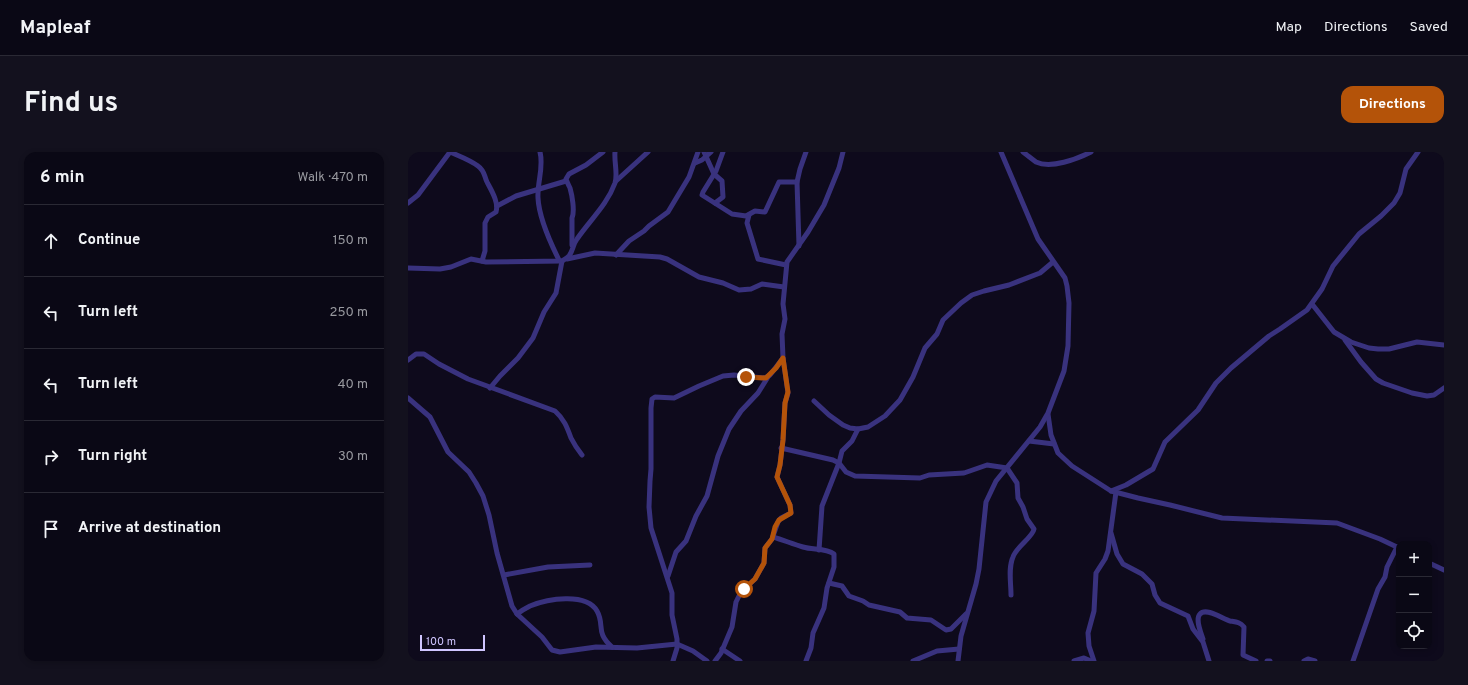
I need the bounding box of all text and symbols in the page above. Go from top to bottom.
text: Mapleaf [20,16,91,40]
text: Map [1276,19,1302,36]
text: Directions [1324,19,1388,36]
text: Saved [1410,19,1448,36]
text: Find us [24,86,118,122]
button: Directions [1341,86,1444,123]
text: 6 min [40,167,84,189]
text: Walk · 470 m [297,170,368,186]
icon: ahead [40,230,62,252]
text: Continue [78,231,140,250]
text: 150 m [333,233,368,249]
icon: left [40,302,62,324]
text: Turn left [78,303,138,322]
text: 250 m [330,305,368,321]
route end [737,368,755,386]
icon: left [40,374,62,396]
text: Turn left [78,375,138,394]
text: 40 m [338,377,368,393]
icon: right [40,446,62,468]
text: Turn right [78,447,147,466]
text: 30 m [338,449,368,465]
icon: arrive [40,518,62,540]
text: Arrive at destination [78,519,221,538]
map controls [1396,541,1432,649]
button: + [1396,541,1432,577]
button: − [1396,577,1432,613]
route start [735,580,753,598]
button: locate [1396,613,1432,649]
scale bar [420,633,485,652]
text: 100 m [426,635,456,649]

